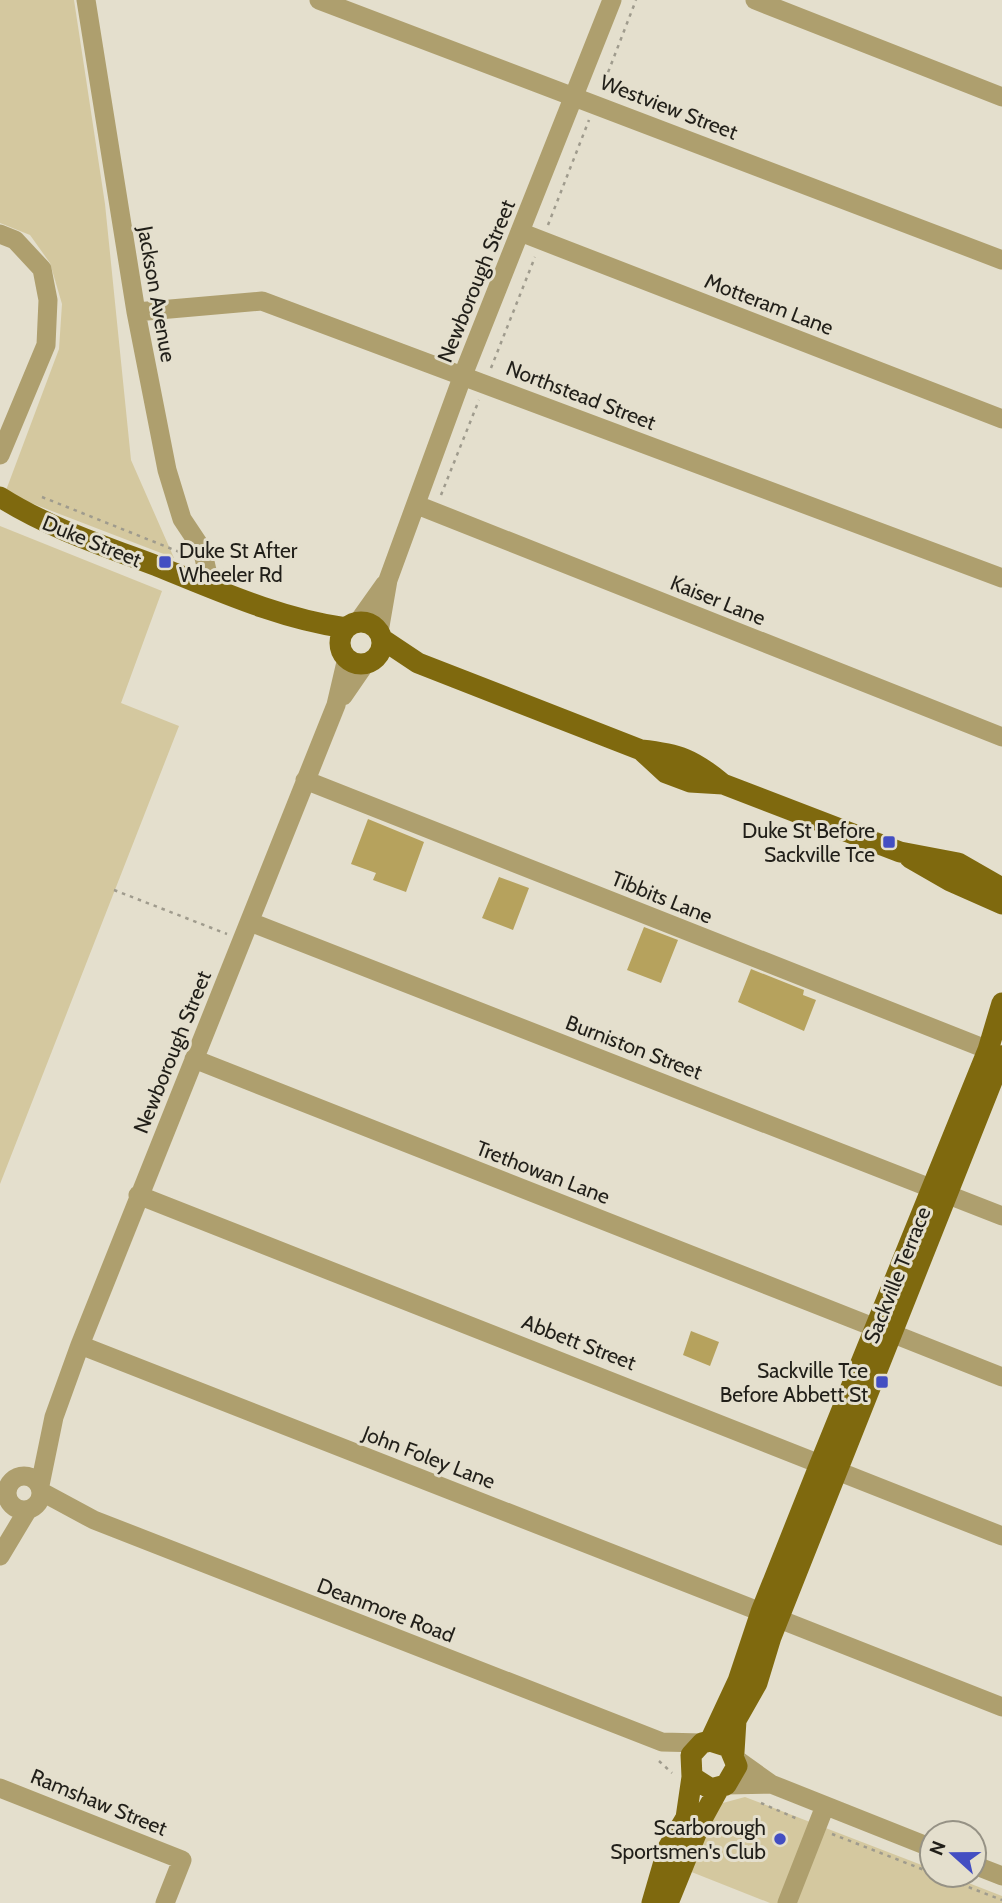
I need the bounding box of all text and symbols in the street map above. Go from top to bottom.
street label: Westview Street [597,69,741,145]
street label: Newborough Street [432,196,520,366]
street label: Jackson Avenue [133,223,181,364]
street label: Motteram Lane [701,268,837,340]
street label: Northstead Street [503,355,659,435]
street label: Duke Street [39,510,145,572]
place label: Duke St After Wheeler Rd [179,538,298,587]
marker: Duke St After Wheeler Rd [157,554,173,570]
street label: Kaiser Lane [667,570,769,630]
place label: Duke St Before Sackville Tce [742,818,875,867]
marker: Duke St Before Sackville Tce [881,834,897,850]
street label: Tibbits Lane [608,865,716,929]
street label: Newborough Street [128,967,216,1137]
street label: Burniston Street [562,1010,706,1084]
street label: Trethowan Lane [473,1135,614,1209]
street label: Sackville Terrace [858,1203,936,1347]
street label: Abbett Street [519,1309,639,1375]
place label: Sackville Tce Before Abbett St [720,1358,868,1407]
marker: Sackville Tce Before Abbett St [874,1374,890,1390]
street label: John Foley Lane [358,1420,499,1494]
street label: Deanmore Road [314,1572,458,1648]
street label: Ramshaw Street [27,1763,171,1841]
place label: Scarborough Sportsmen's Club [610,1815,766,1864]
north arrow [918,1819,988,1889]
marker: Scarborough Sportsmen's Club [772,1831,788,1847]
text: N [924,1838,951,1858]

